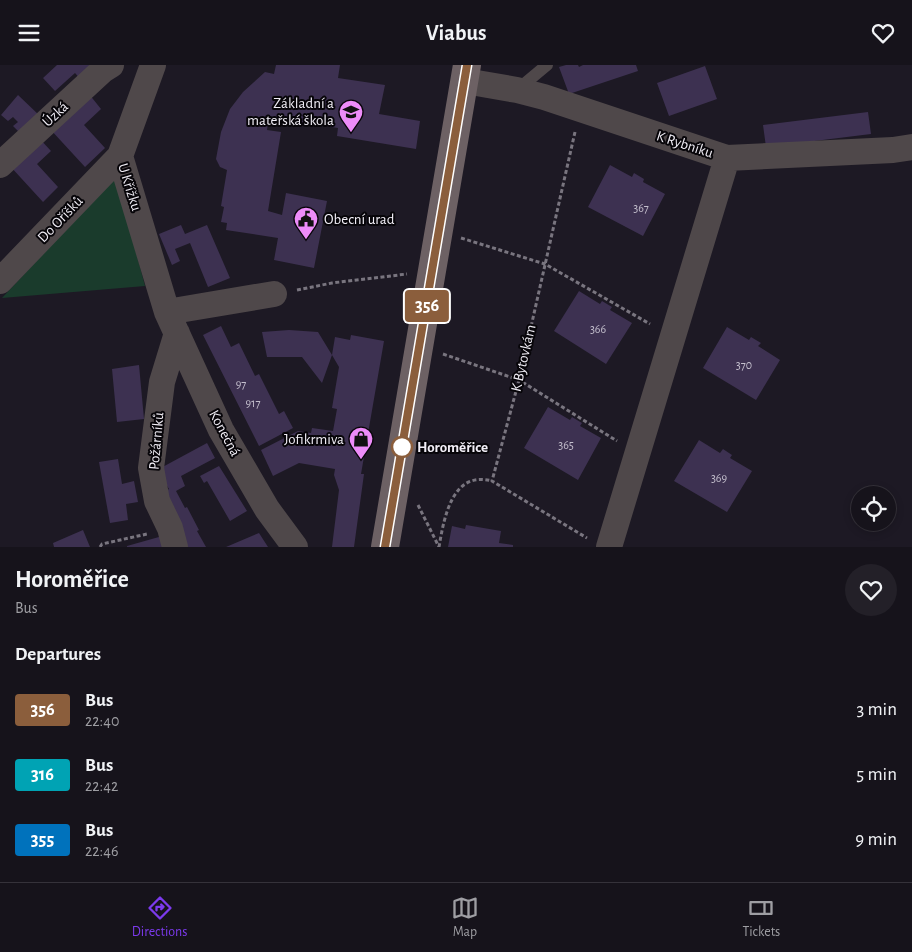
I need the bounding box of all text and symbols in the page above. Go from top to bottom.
icon: menu [15,19,43,47]
icon: heart [869,19,897,47]
text: Viabus [426,22,486,44]
place label: Základní a mateřská škola [247,96,334,128]
street label: Úzká [38,97,71,130]
school or university icon: Základní a mateřská škola [338,99,364,133]
street label: K Rybníku [655,128,715,161]
street label: U Křížku [115,161,144,213]
street label: Do Oříšků [35,193,86,245]
house number: 367 [633,202,649,214]
public building icon: Obecní urad [293,206,319,240]
place label: Obecní urad [324,212,395,227]
line badge: 356 [398,290,456,322]
text: 356 [415,297,439,315]
street label: K Bytovkám [508,323,539,393]
house number: 366 [590,323,606,335]
house number: 370 [736,359,752,371]
house number: 97 [236,378,246,390]
house number: 917 [246,397,260,409]
street label: Konečná [206,408,243,459]
street label: Požárníků [146,411,167,471]
shop icon: Jofikrmiva [348,426,374,460]
place label: Jofikrmiva [284,432,344,447]
marker: Horoměřice [391,436,413,458]
house number: 365 [558,439,574,451]
place label: Horoměřice [417,440,488,455]
house number: 369 [711,472,727,484]
map controls [851,486,896,531]
button: locate [851,486,896,531]
button: heart [845,564,897,616]
text: Horoměřice [15,568,129,592]
text: Bus [15,600,38,616]
text: Departures [15,645,101,664]
text: Bus [85,691,113,710]
text: 3 min [856,700,897,719]
text: 356 [30,701,55,719]
text: 22:40 [85,713,119,729]
text: Bus [85,756,113,775]
text: 5 min [856,765,897,784]
text: 316 [31,766,54,784]
text: 22:42 [85,778,118,794]
text: Bus [85,821,113,840]
text: 9 min [855,830,897,849]
text: 355 [31,831,54,849]
text: 22:46 [85,843,118,859]
tab: Directions [132,894,188,941]
tab: Map [451,894,479,941]
tab: Tickets [742,894,780,941]

